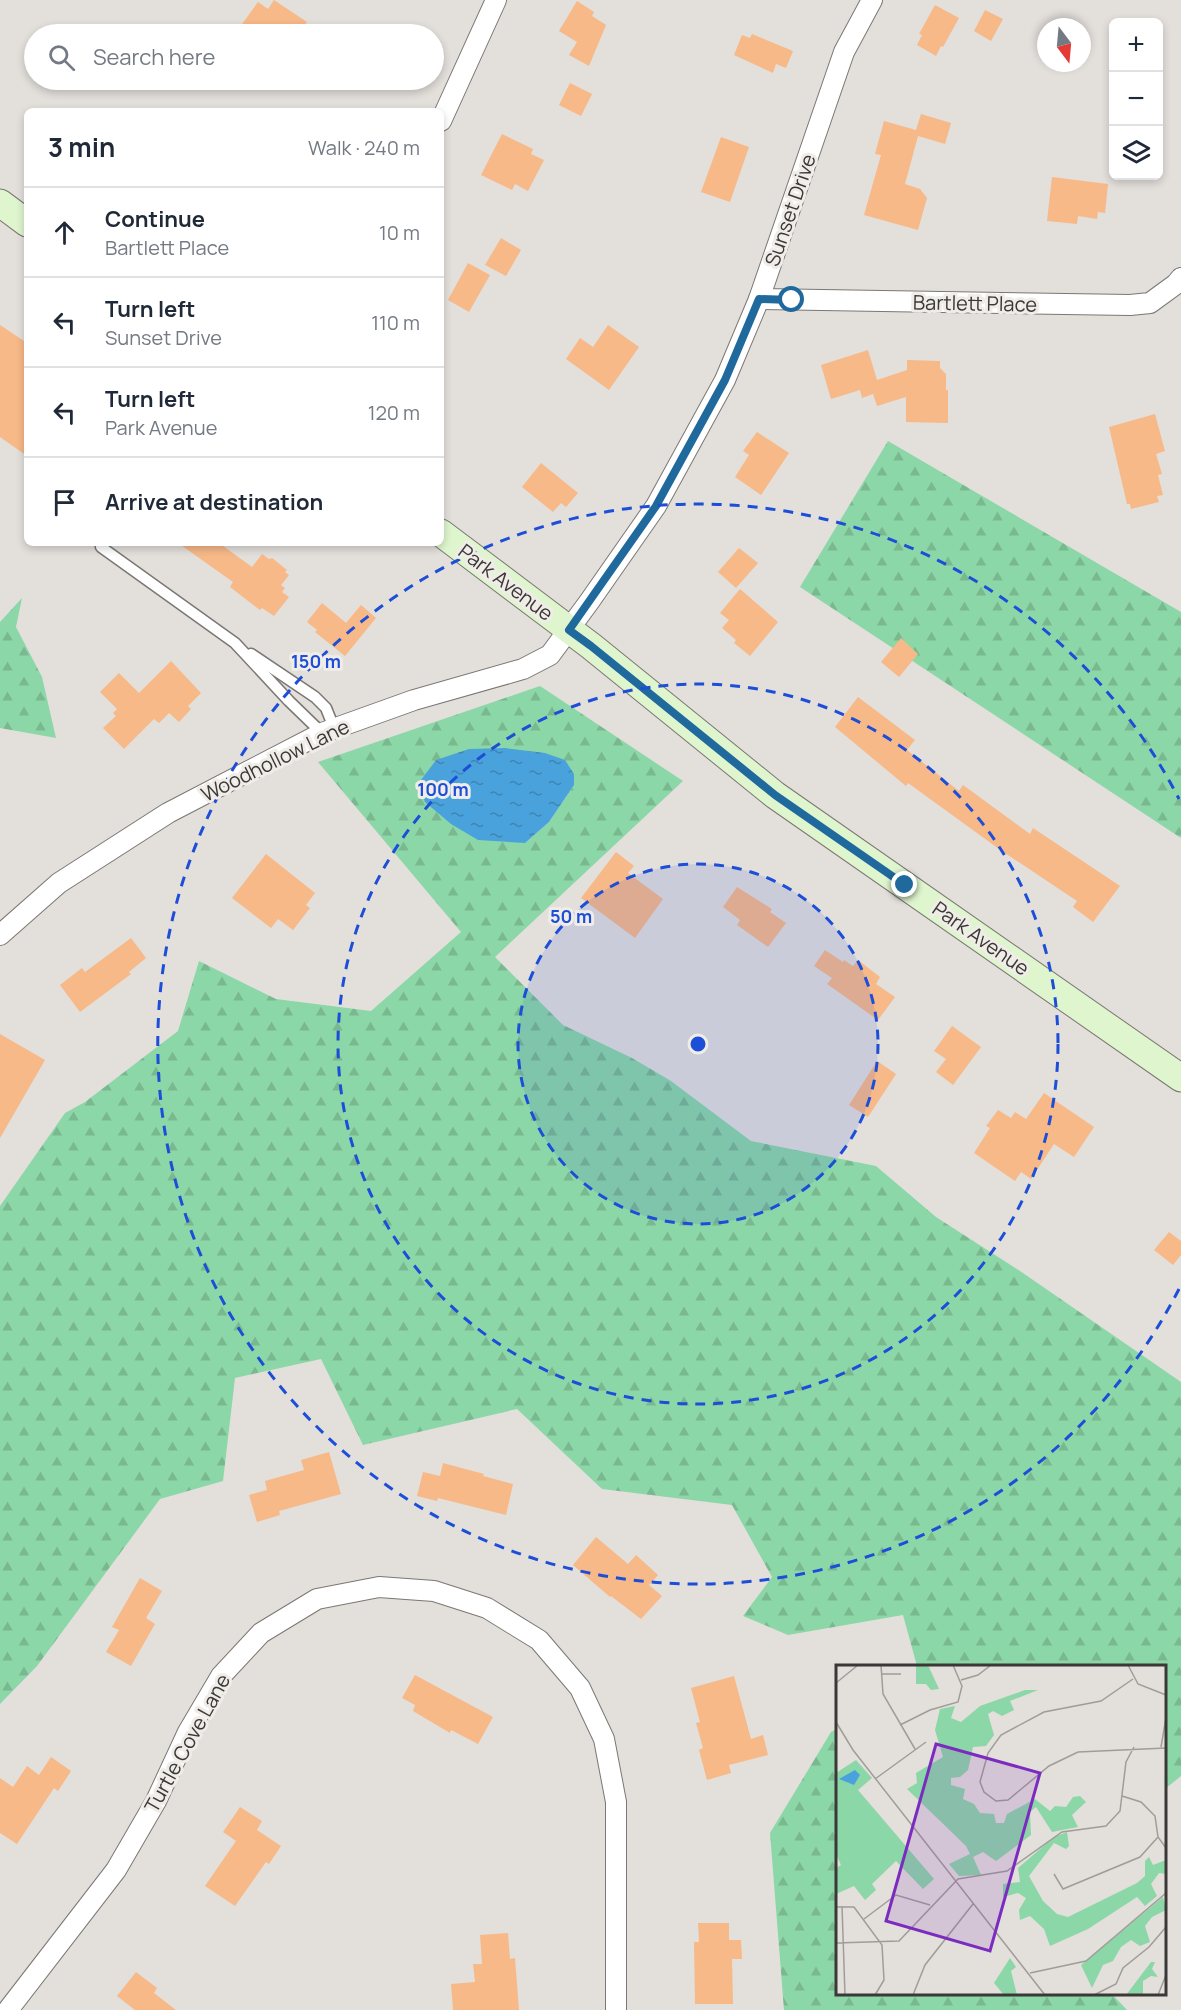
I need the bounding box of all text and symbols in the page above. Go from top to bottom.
north arrow [1037,18,1091,72]
map controls [1109,18,1163,180]
button: + [1109,18,1163,72]
search box [24,24,444,90]
icon: search [45,41,78,74]
text: Search here [93,42,215,72]
button: − [1109,72,1163,126]
button: layers [1109,126,1163,180]
text: 3 min [48,129,115,165]
text: Walk · 240 m [308,134,420,161]
street label: Sunset Drive [758,150,822,270]
text: Continue [105,204,205,234]
icon: ahead [48,216,81,249]
text: 10 m [379,219,420,246]
text: Bartlett Place [105,234,229,261]
route start [778,286,804,312]
street label: Bartlett Place [913,288,1037,318]
text: Turn left [105,294,195,324]
icon: left [48,306,81,339]
text: 110 m [371,309,420,336]
text: Sunset Drive [105,324,222,351]
text: Turn left [105,384,195,414]
icon: left [48,396,81,429]
text: 120 m [368,399,420,426]
text: Park Avenue [105,414,217,441]
icon: arrive [48,486,81,519]
text: Arrive at destination [105,487,323,517]
street label: Park Avenue [453,537,559,627]
text: 150 m [291,649,341,673]
street label: Woodhollow Lane [196,712,354,808]
text: 100 m [417,777,469,801]
route end [891,871,917,897]
street label: Park Avenue [927,895,1035,981]
text: 50 m [550,904,592,928]
centre of rings [688,1034,708,1054]
inset map [836,1665,1166,1995]
street label: Turtle Cove Lane [138,1669,236,1817]

